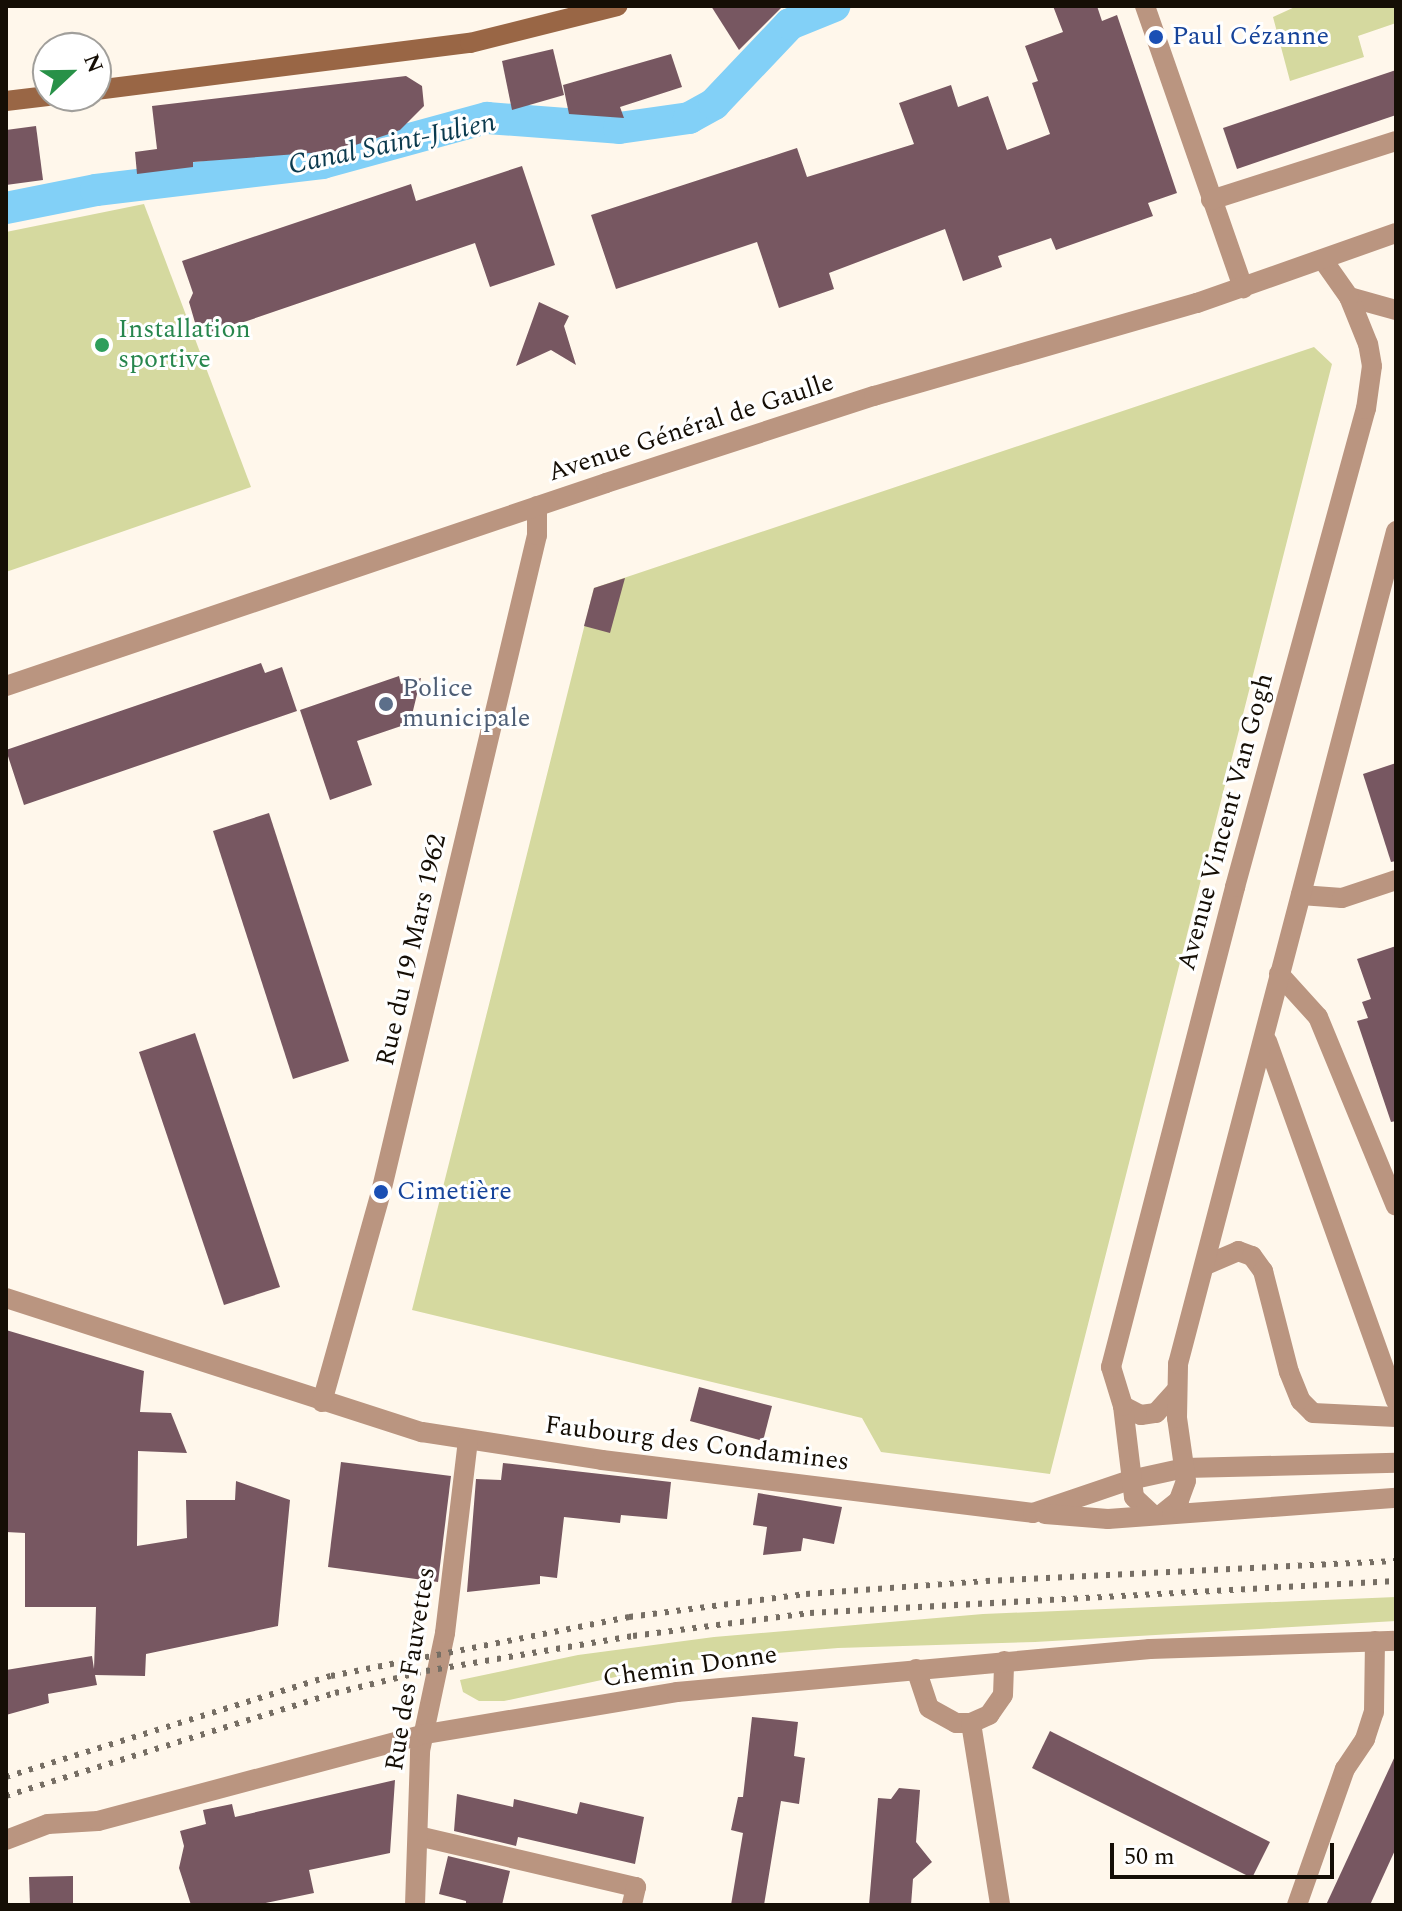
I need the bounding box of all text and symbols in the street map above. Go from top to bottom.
place label: Paul Cézanne [1172,21,1329,53]
marker: Paul Cézanne [1147,28,1165,46]
north arrow [32,32,112,112]
text: N [74,49,112,78]
water label: Canal Saint-Julien [285,106,499,182]
place label: Installation sportive [118,314,251,376]
marker: Installation sportive [93,336,111,354]
street label: Avenue Général de Gaulle [544,367,838,489]
street label: Avenue Vincent Van Gogh [1171,670,1281,974]
place label: Police municipale [402,673,530,734]
marker: Police municipale [377,695,395,713]
street label: Rue du 19 Mars 1962 [370,831,454,1069]
place label: Cimetière [397,1176,512,1208]
marker: Cimetière [372,1183,390,1201]
street label: Faubourg des Condamines [543,1410,851,1478]
street label: Rue des Fauvettes [379,1565,443,1773]
street label: Chemin Donne [601,1639,779,1695]
scale bar [1114,1827,1338,1877]
text: 50 m [1124,1839,1175,1875]

